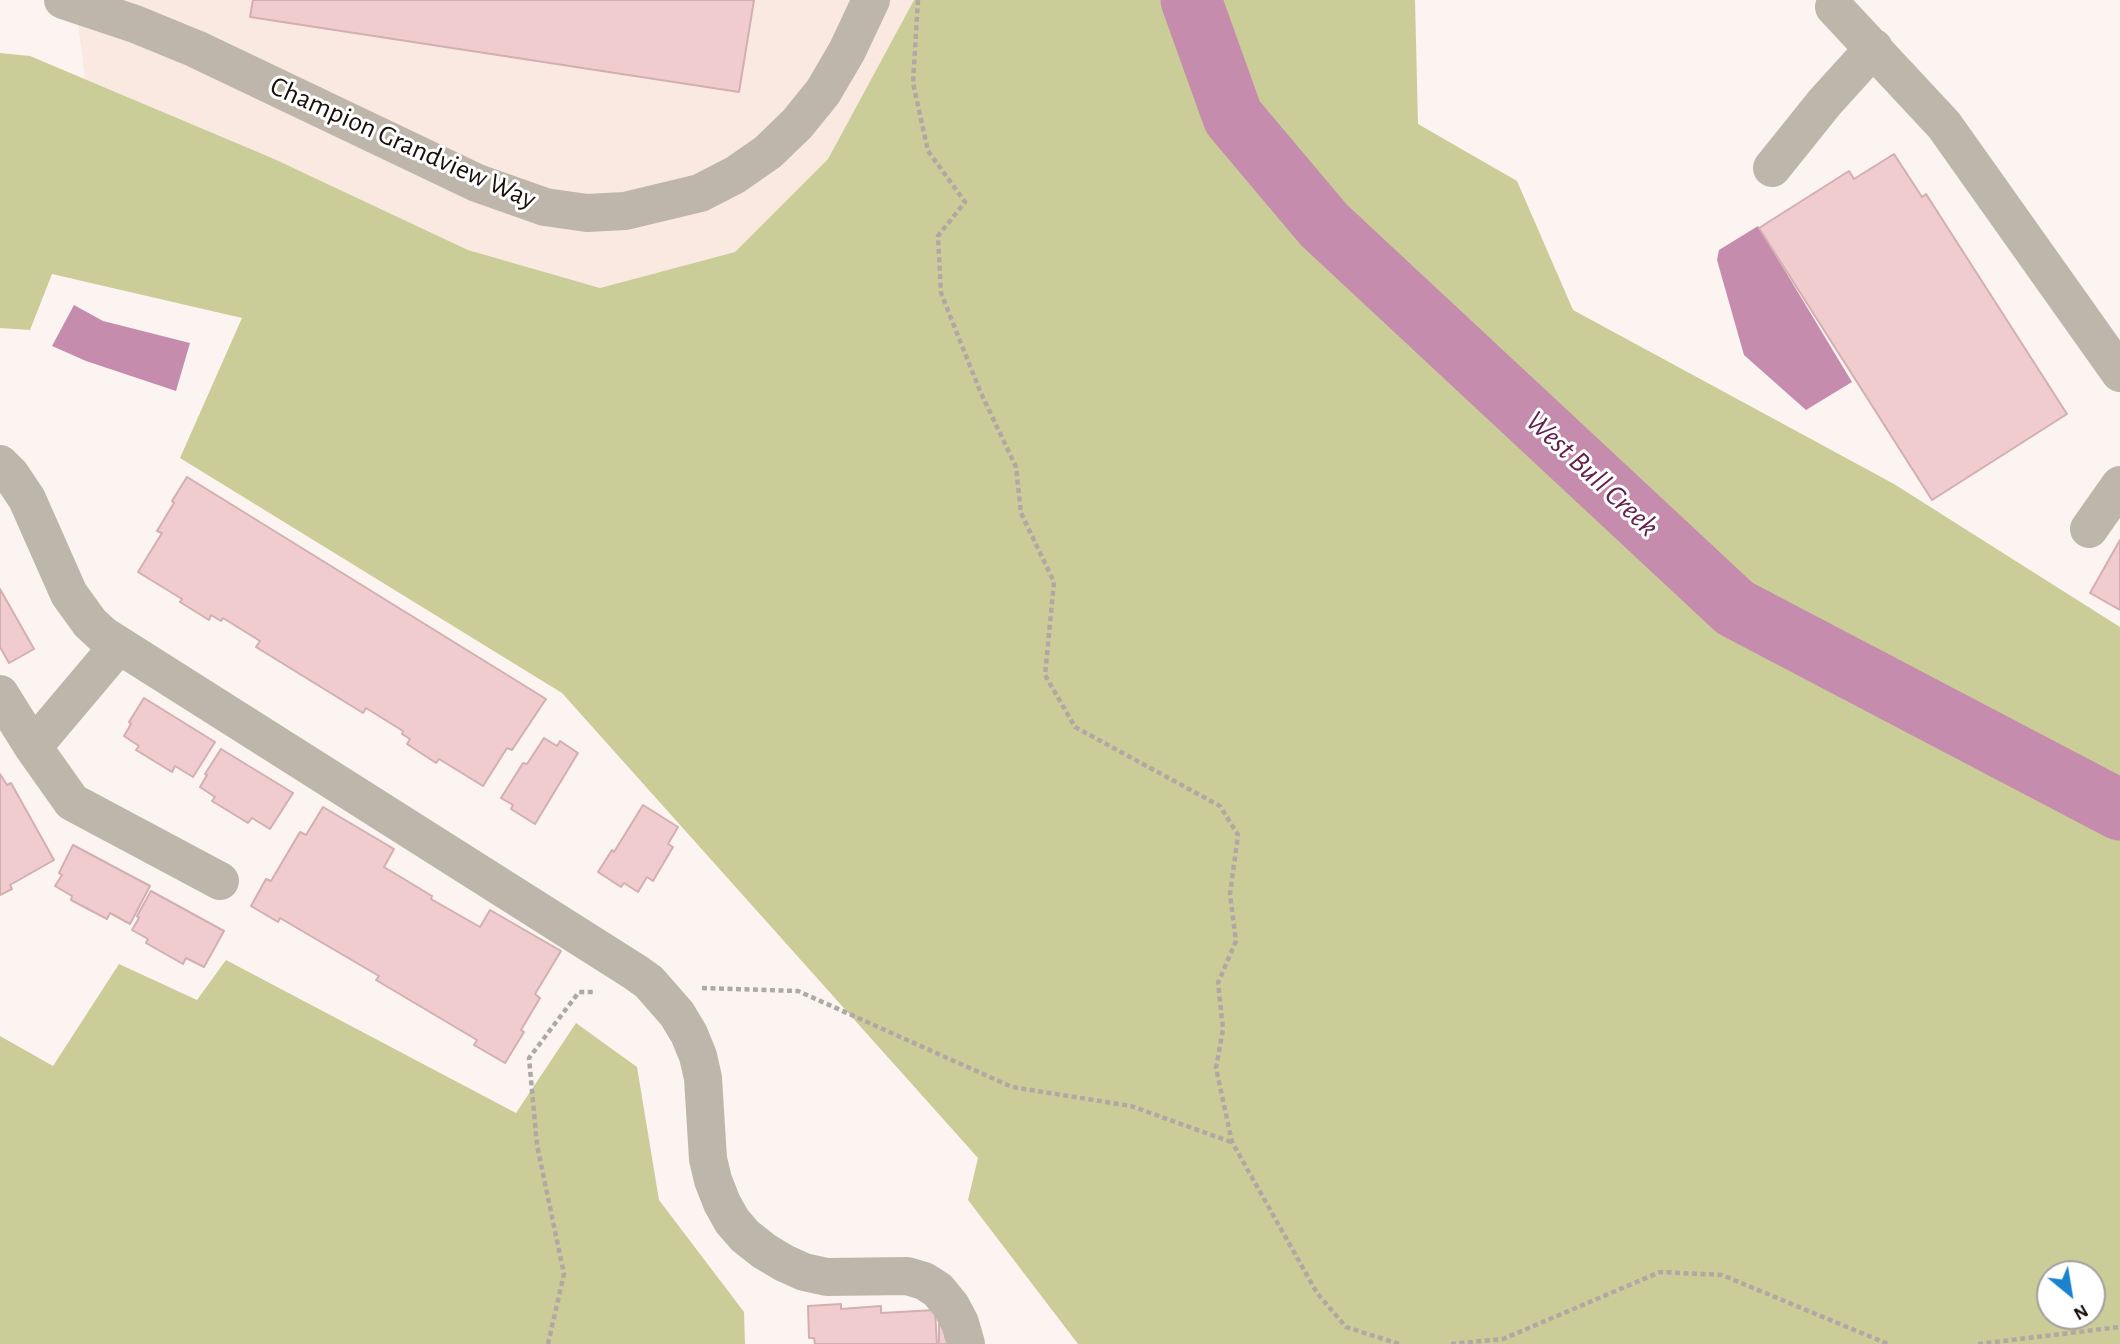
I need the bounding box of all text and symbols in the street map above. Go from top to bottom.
street label: Champion Grandview Way [265,69,541,217]
water label: West Bull Creek [1518,403,1666,545]
north arrow [2036,1260,2106,1330]
text: N [2070,1300,2091,1323]

